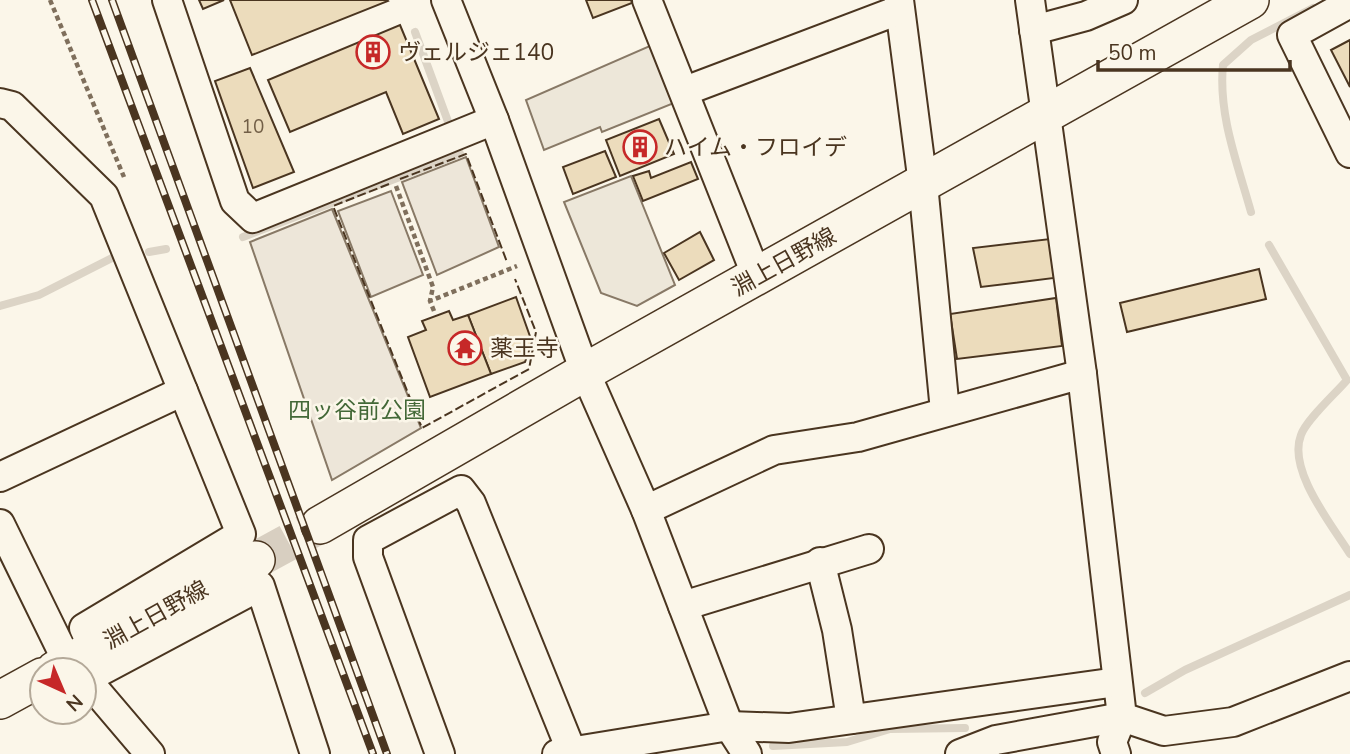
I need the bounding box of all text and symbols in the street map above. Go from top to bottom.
scale bar [1098,28,1290,72]
building icon: ヴェルジェ140 [354,33,392,71]
place label: ヴェルジェ140 [398,37,554,68]
text: 50 m [1108,39,1157,67]
house number: 10 [242,114,264,140]
building icon: ハイム・フロイデ [621,128,659,166]
place label: ハイム・フロイデ [664,132,847,163]
street label: 淵上日野線 [726,221,842,303]
temple icon: 薬王寺 [446,329,484,367]
place label: 薬王寺 [490,333,559,364]
park label: 四ッ谷前公園 [288,395,426,426]
street label: 淵上日野線 [98,574,214,656]
north arrow [28,656,98,726]
text: N [60,688,88,717]

